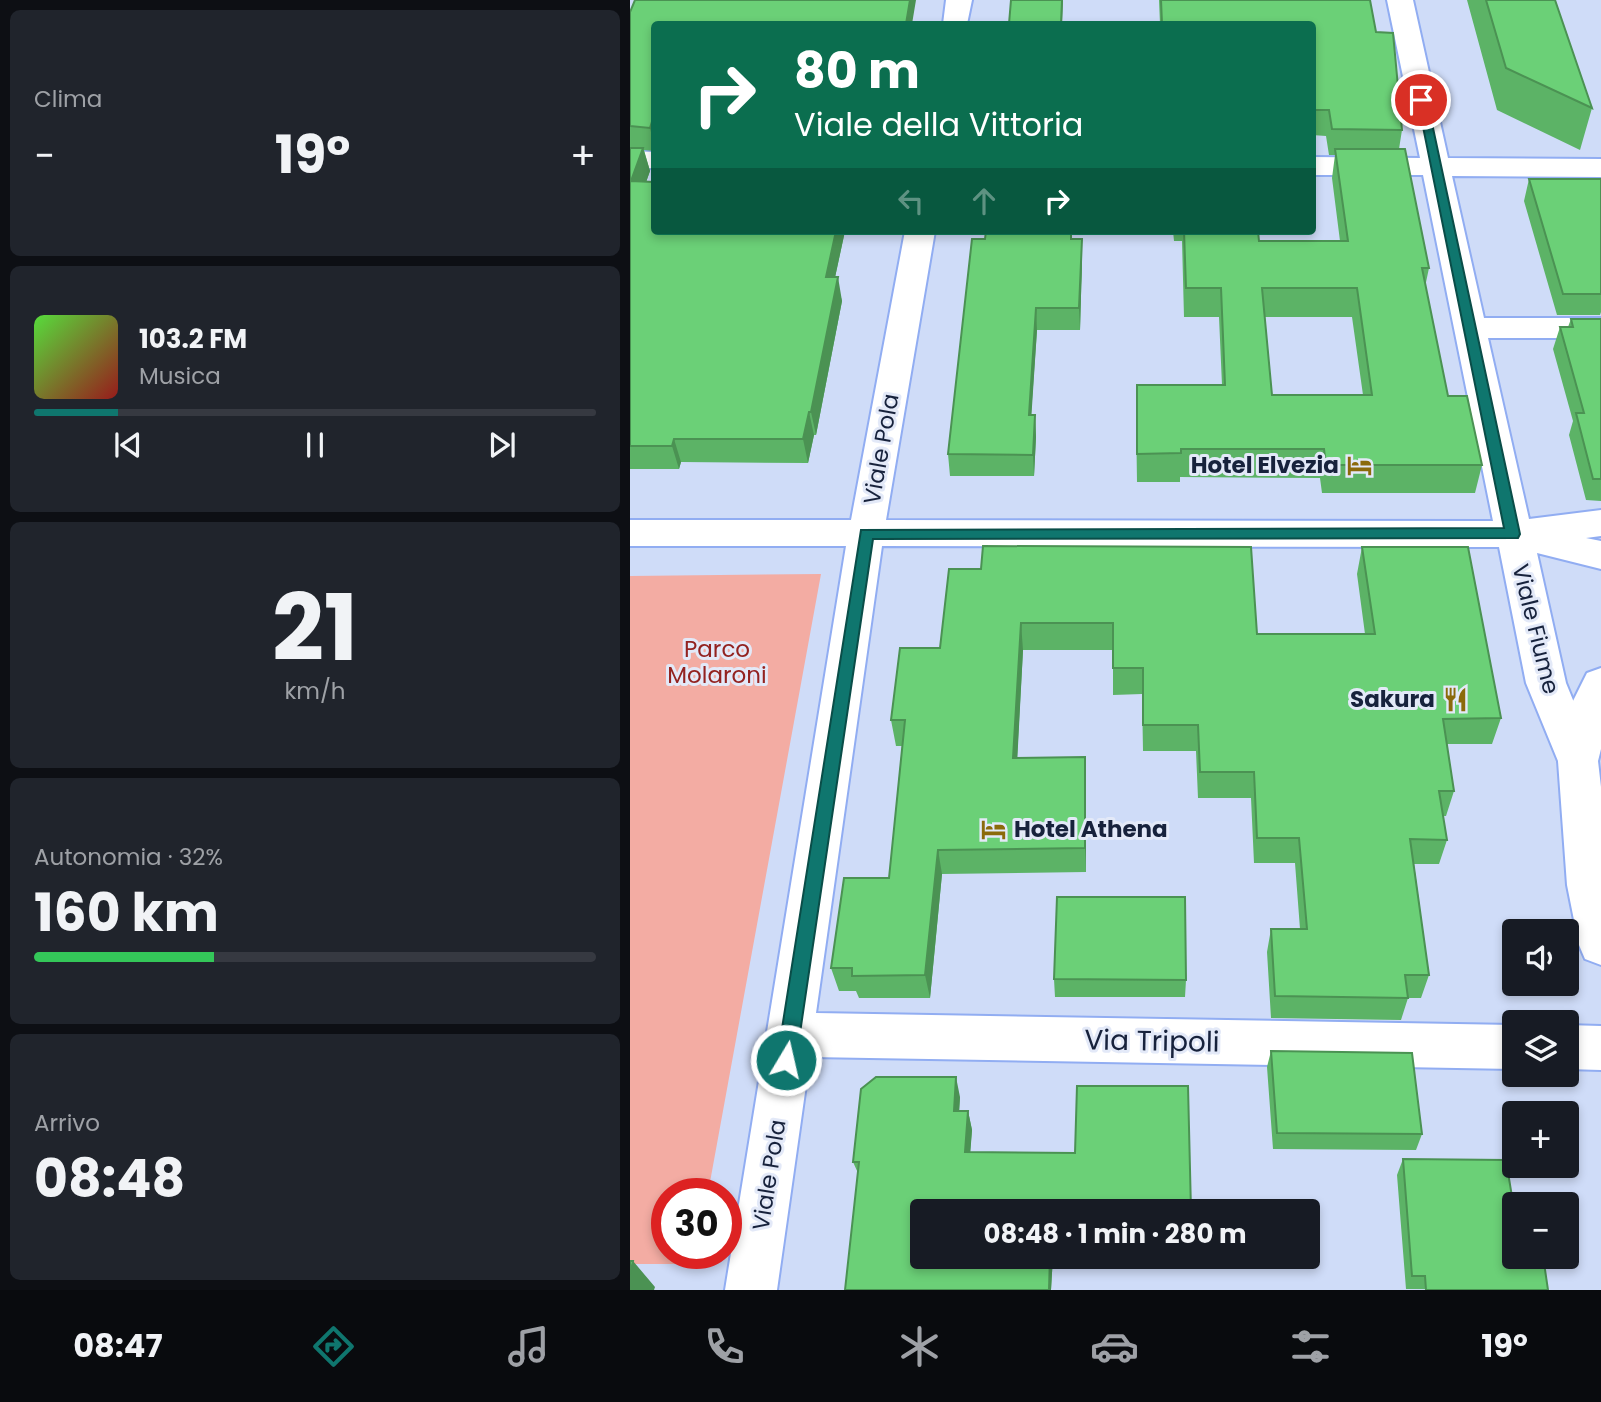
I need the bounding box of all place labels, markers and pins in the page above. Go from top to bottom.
pin [1391,70,1451,130]
place label: Hotel Elvezia [1191,449,1339,481]
hotel icon: Hotel Elvezia [1345,451,1373,479]
place label: Sakura [1350,683,1435,715]
restaurant icon: Sakura [1441,685,1469,713]
place label: Hotel Athena [1014,813,1168,845]
hotel icon: Hotel Athena [980,815,1008,843]

